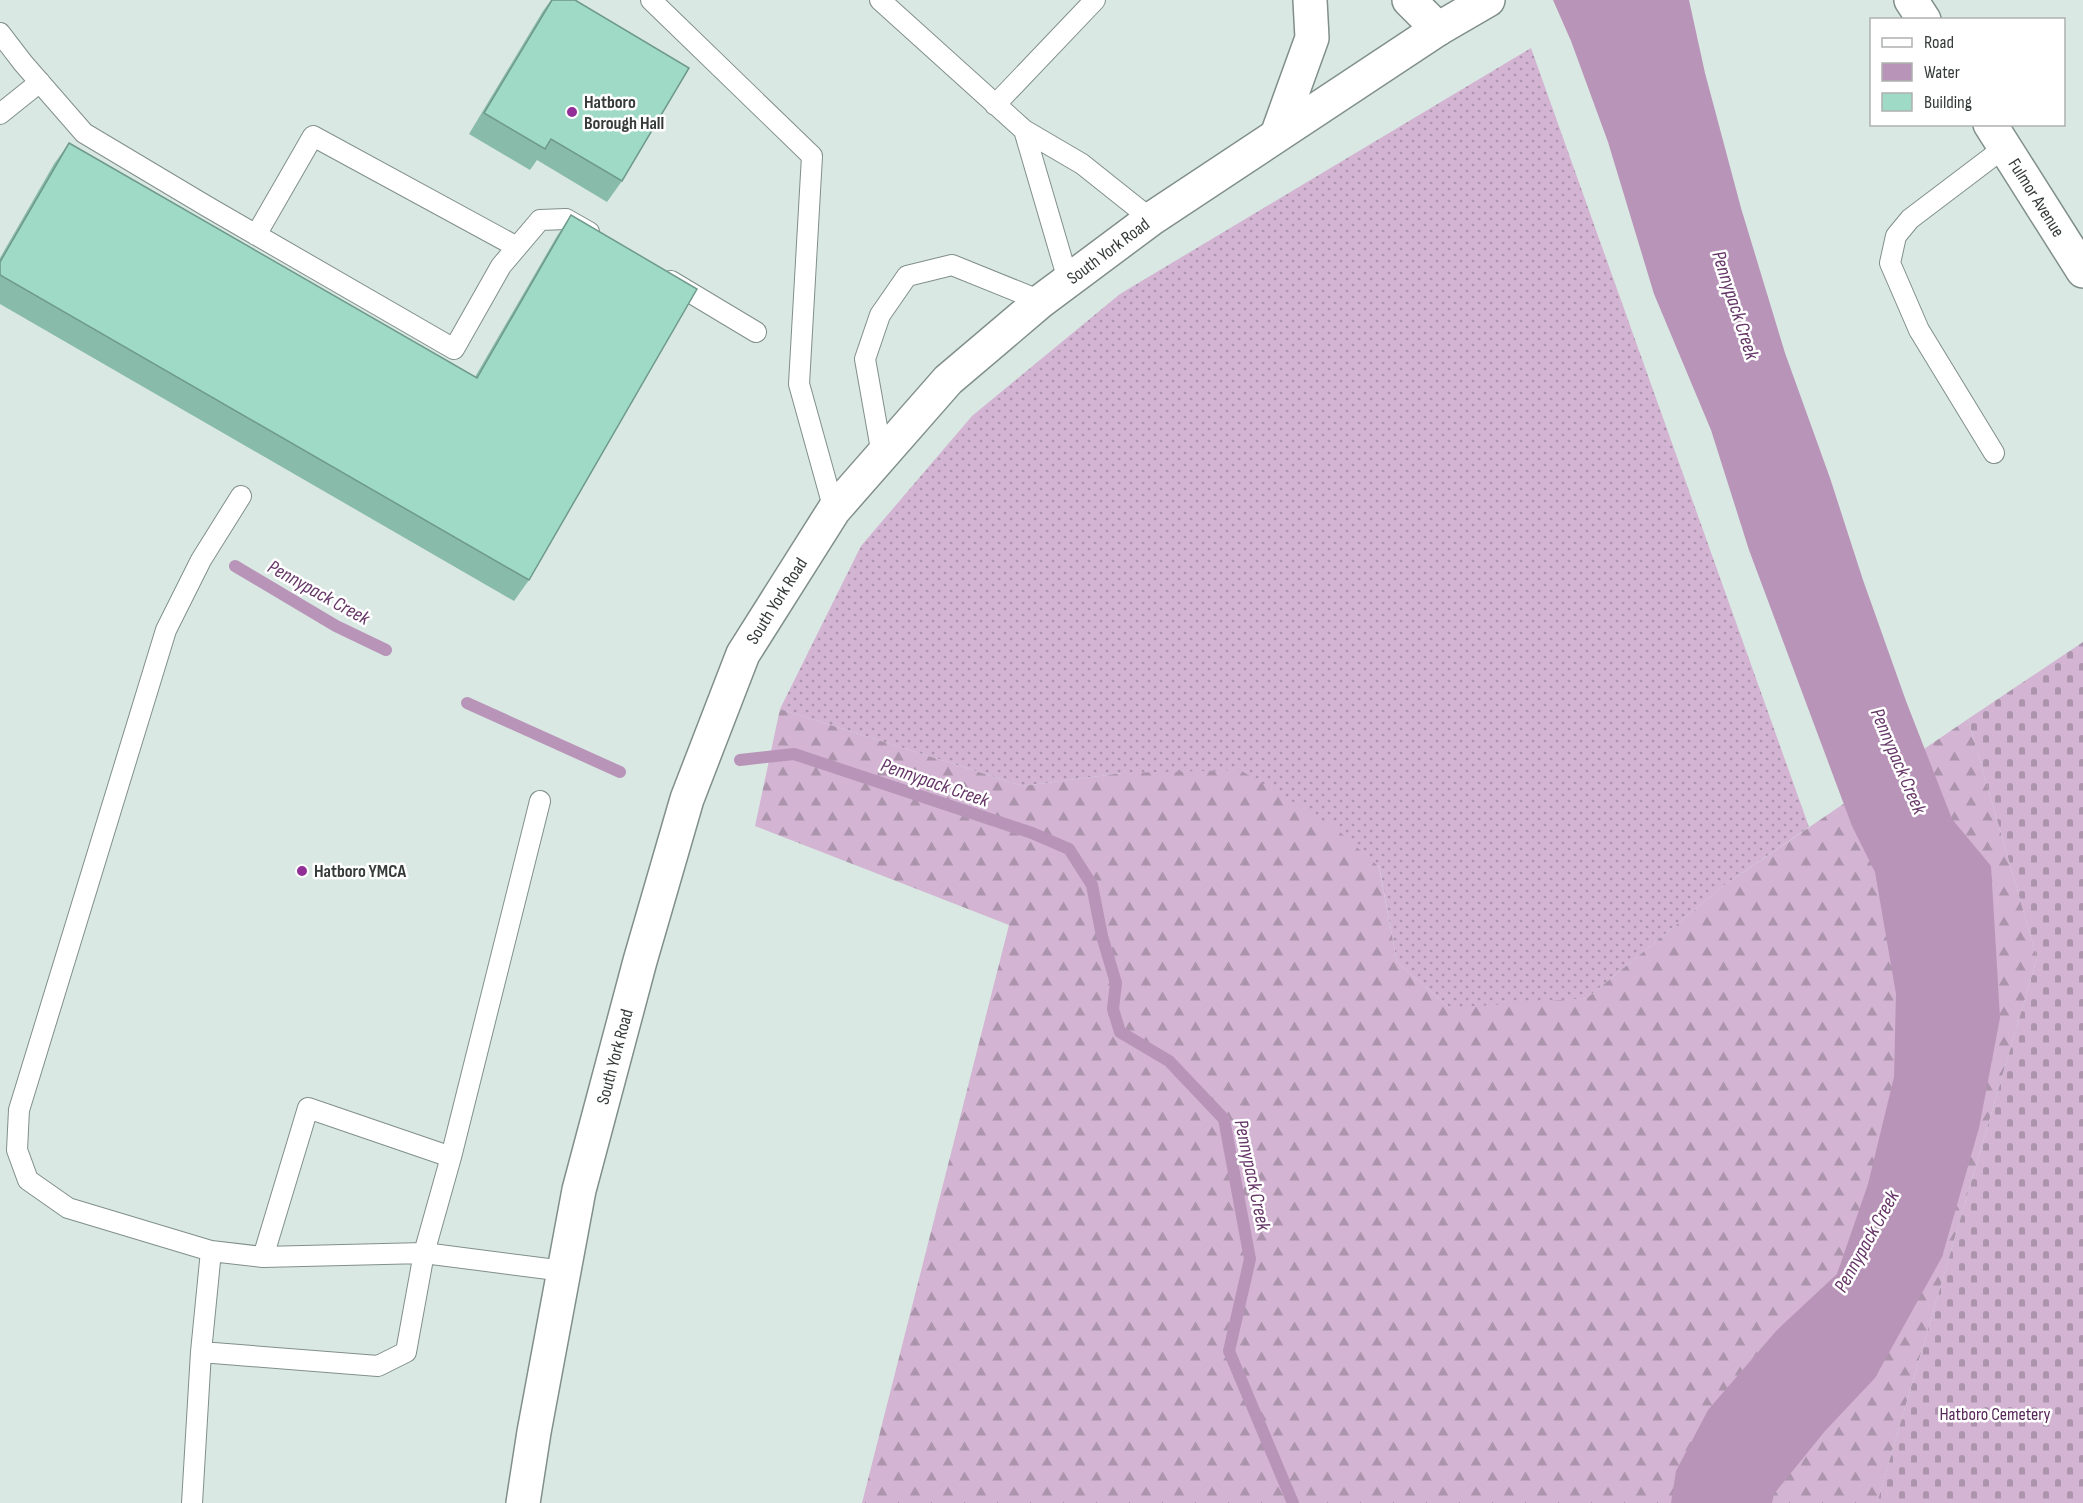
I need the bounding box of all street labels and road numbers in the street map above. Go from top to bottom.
street label: Fulmor Avenue [2003,155,2069,241]
street label: South York Road [1063,214,1154,289]
street label: South York Road [742,554,812,648]
street label: South York Road [592,1007,638,1107]

